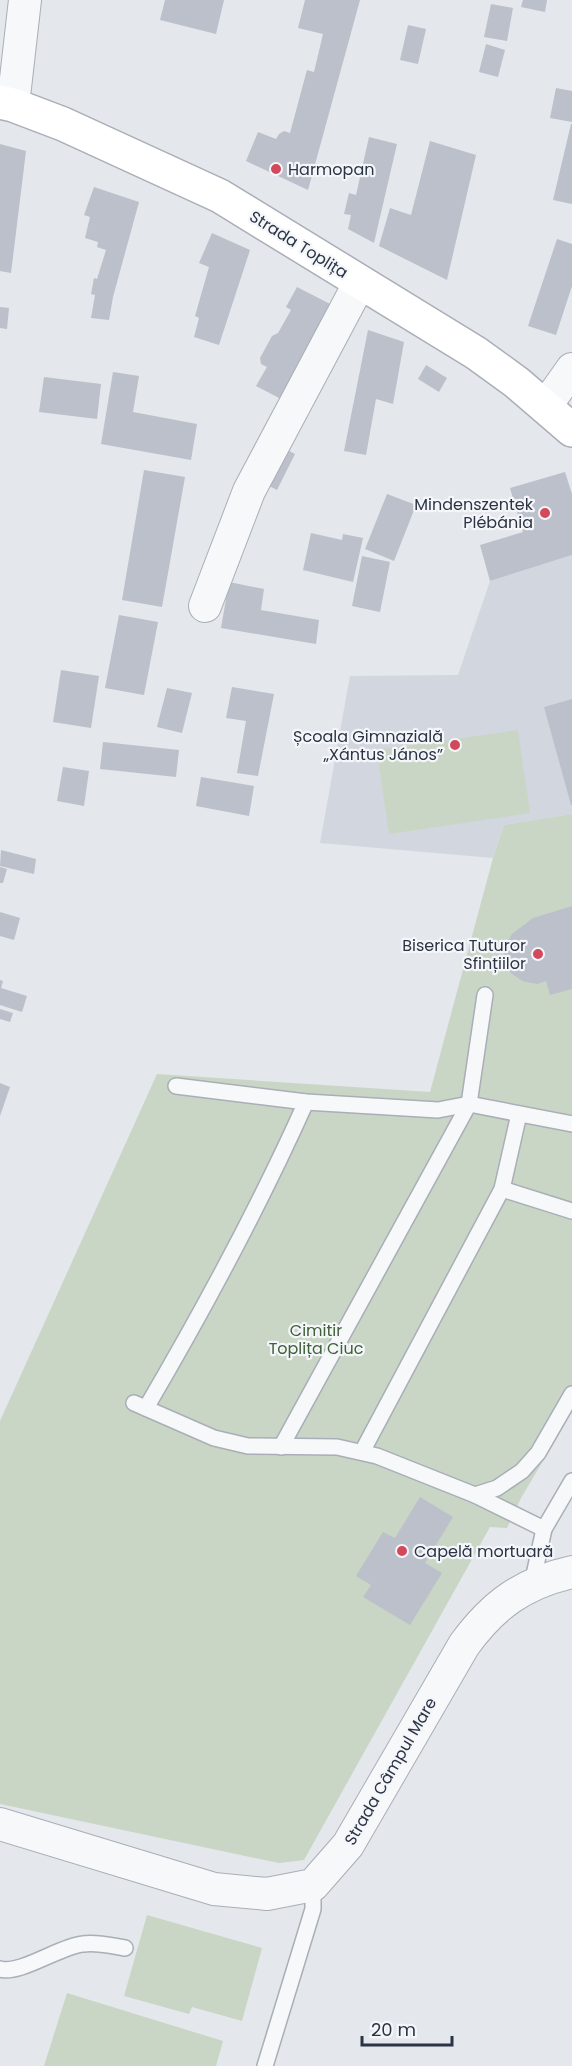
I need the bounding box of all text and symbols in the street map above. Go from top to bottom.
place label: Harmopan [288,158,374,181]
marker: Harmopan [269,162,283,176]
street label: Strada Toplița [245,205,352,284]
place label: Mindenszentek Plébánia [414,493,534,534]
marker: Mindenszentek Plébánia [538,506,552,520]
place label: Școala Gimnazială „Xántus János” [293,725,443,766]
marker: Școala Gimnazială „Xántus János” [448,738,462,752]
place label: Biserica Tuturor Sfințiilor [402,934,526,975]
marker: Biserica Tuturor Sfințiilor [531,947,545,961]
park label: Cimitir Toplița Ciuc [269,1319,364,1360]
place label: Capelă mortuară [414,1540,553,1563]
marker: Capelă mortuară [395,1544,409,1558]
street label: Strada Câmpul Mare [339,1693,442,1849]
scale bar [362,2009,452,2047]
text: 20 m [371,2017,416,2042]

